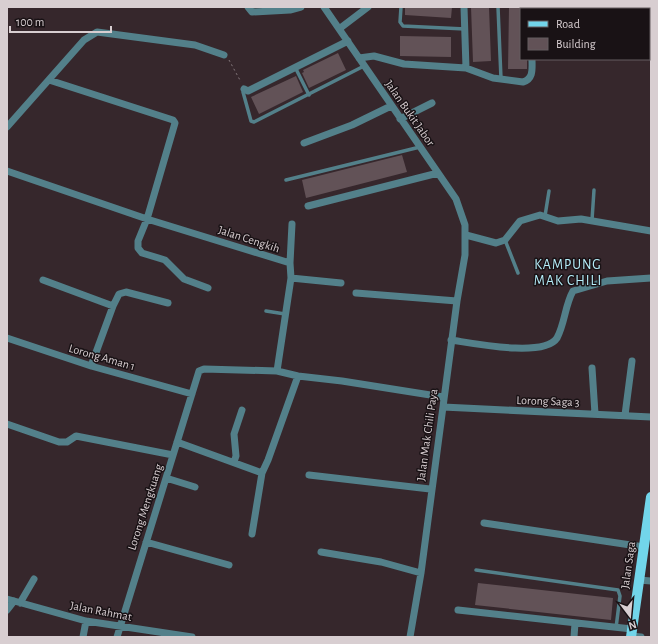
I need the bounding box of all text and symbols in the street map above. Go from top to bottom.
scale bar [10,8,111,34]
legend [520,8,650,60]
text: 100 m [16,16,44,28]
text: Road [556,18,580,30]
text: Building [556,38,596,50]
street label: Jalan Bukit Jabor [383,78,437,148]
street label: Jalan Cengkih [217,223,281,255]
district label: KAMPUNG MAK CHILI [534,258,602,288]
street label: Lorong Aman 1 [67,342,137,372]
street label: Jalan Mak Chili Paya [415,388,440,482]
street label: Lorong Saga 3 [516,394,580,408]
street label: Lorong Mengkuang [125,462,165,552]
street label: Jalan Saga [619,540,637,590]
north arrow [610,596,650,636]
street label: Jalan Rahmat [69,599,133,623]
text: N [627,619,638,631]

